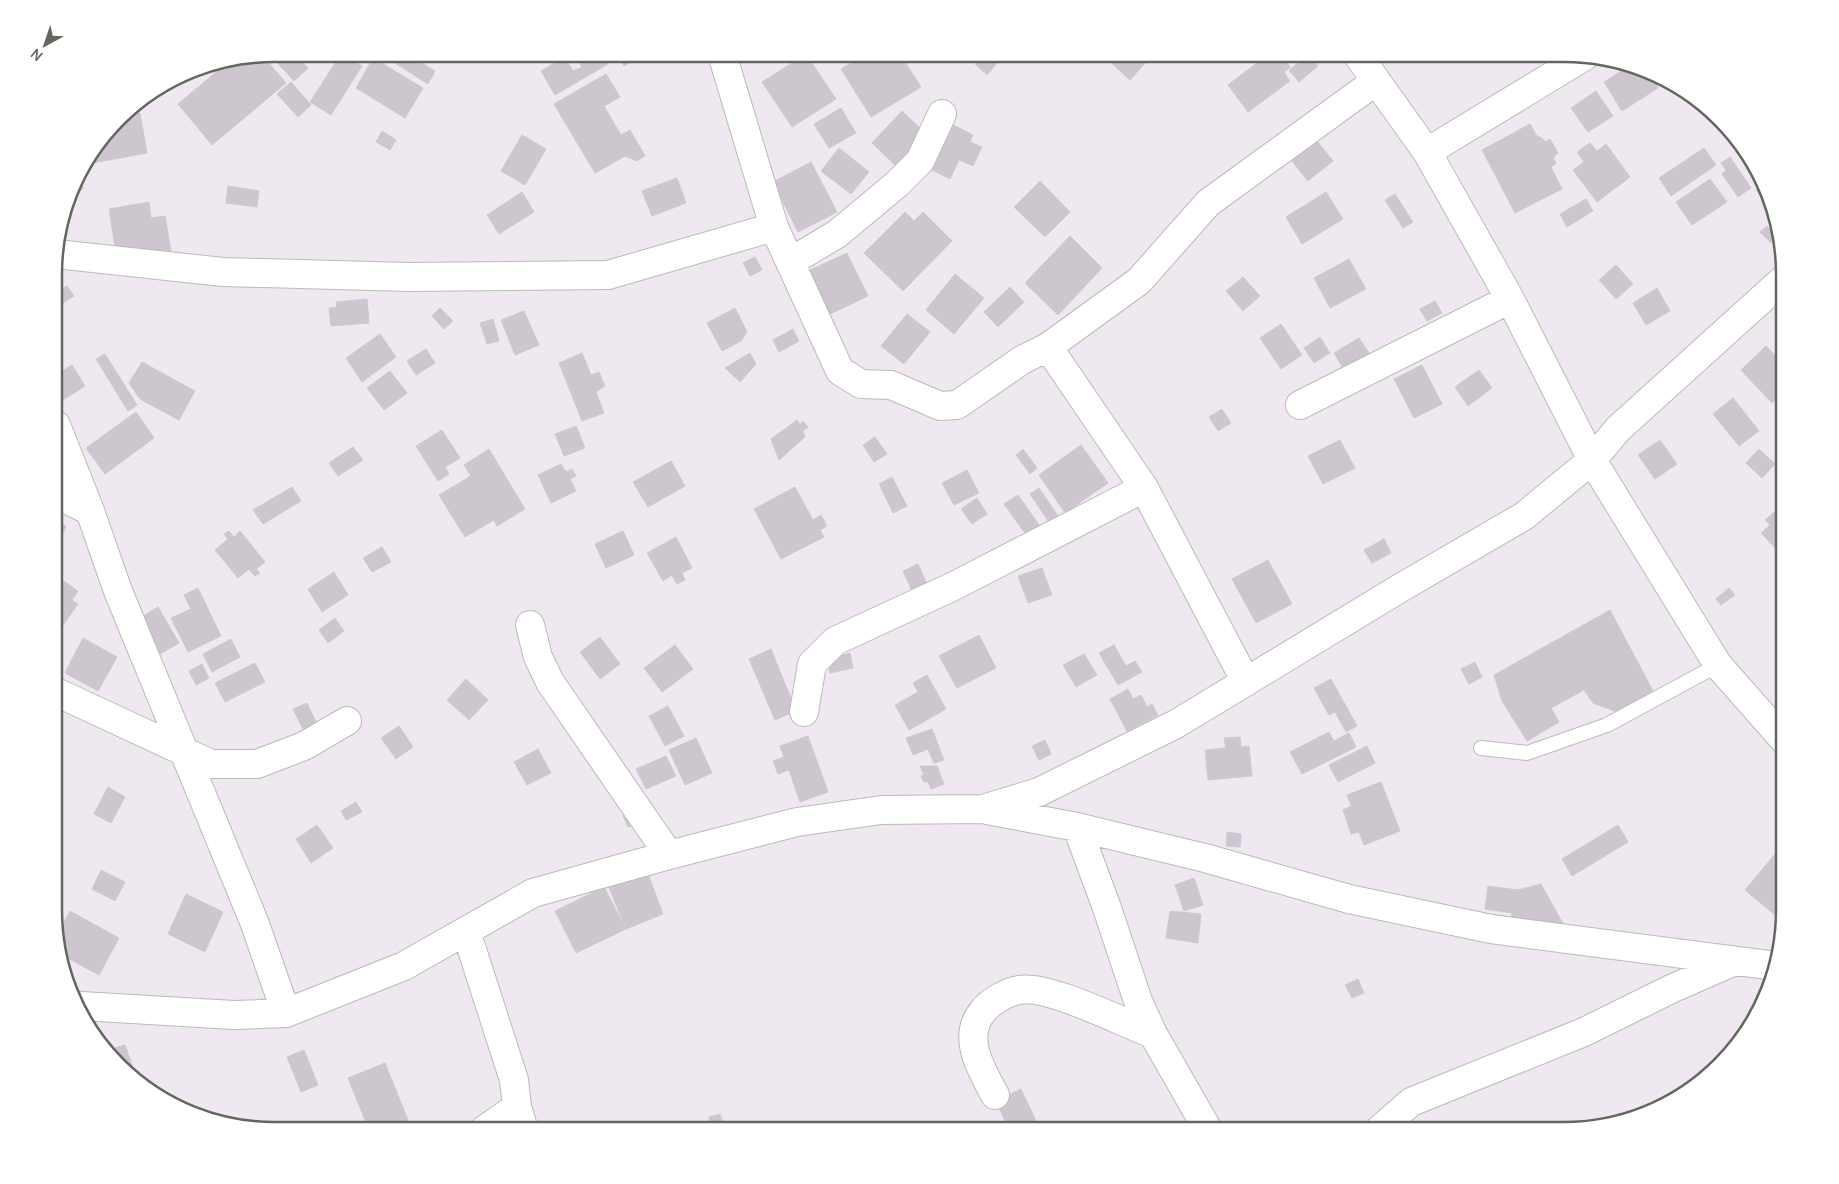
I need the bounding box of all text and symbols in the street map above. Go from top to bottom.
north arrow [20,20,70,70]
text: N [26,45,46,66]

